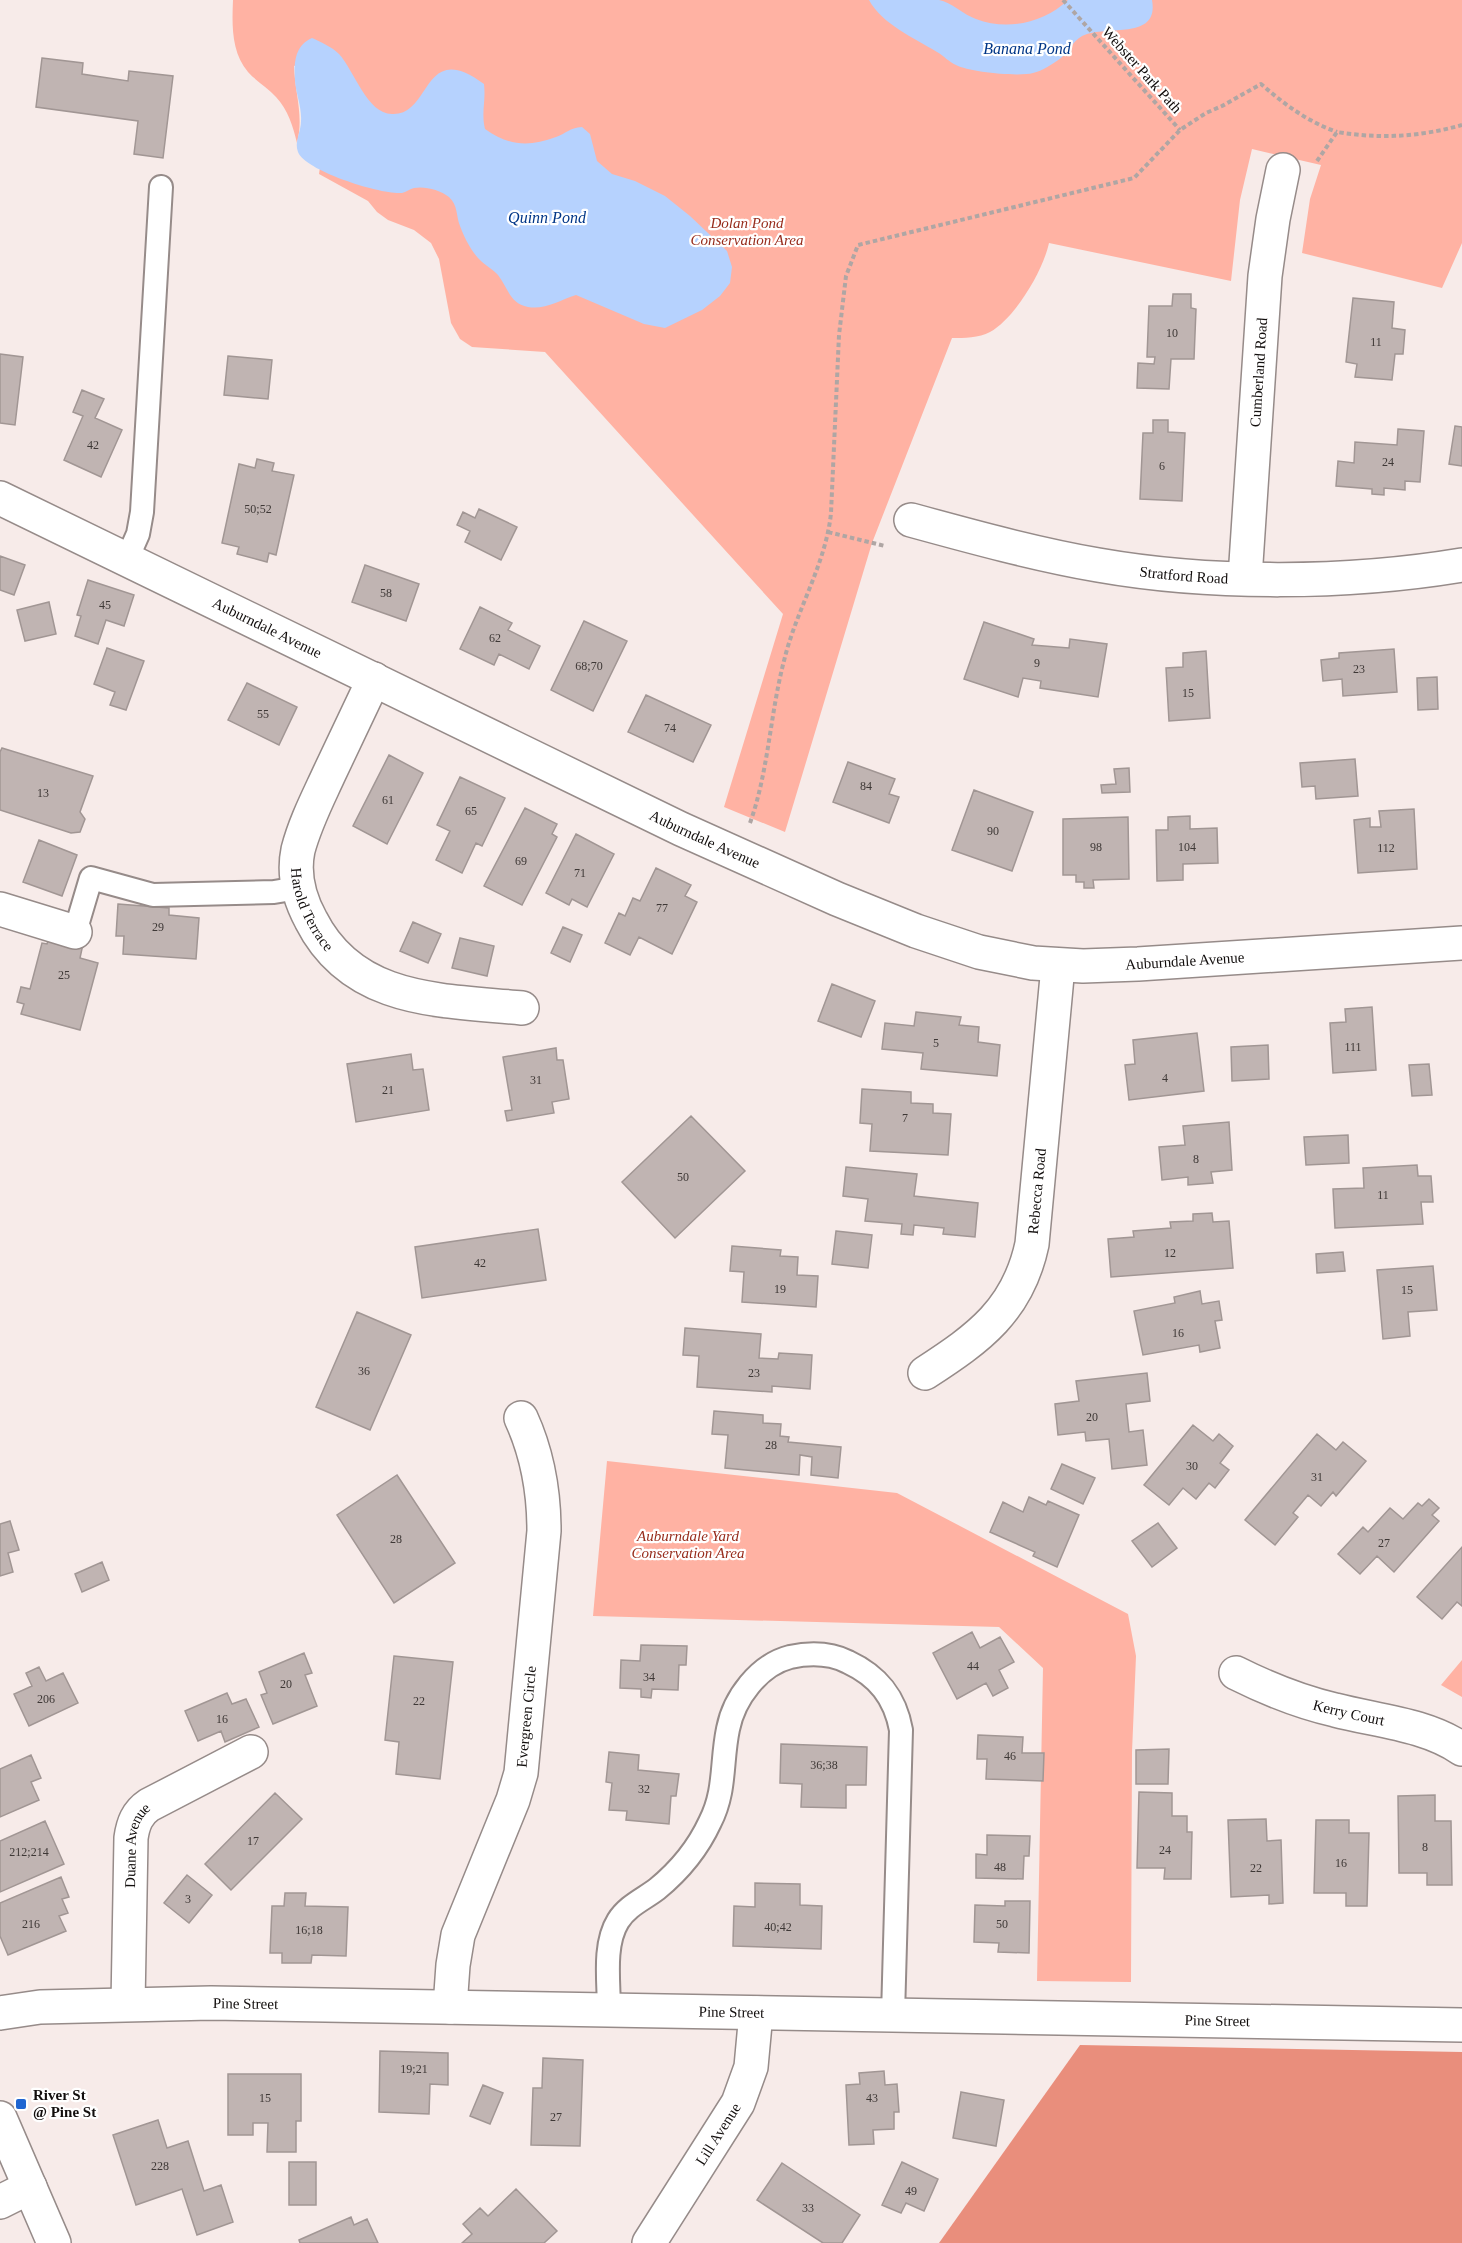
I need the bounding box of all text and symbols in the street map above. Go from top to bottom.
street label: Webster Park Path [1099,24,1185,117]
water label: Banana Pond [983,40,1072,57]
water label: Quinn Pond [508,209,587,226]
park label: Dolan Pond Conservation Area [691,215,803,248]
street label: Cumberland Road [1247,317,1270,428]
house number: 10 [1166,326,1178,340]
house number: 11 [1370,335,1382,349]
house number: 42 [87,438,99,452]
house number: 24 [1382,455,1394,469]
house number: 6 [1159,459,1165,473]
house number: 50;52 [244,502,272,516]
street label: Stratford Road [1139,563,1229,587]
house number: 58 [380,586,392,600]
street label: Auburndale Avenue [210,595,325,661]
house number: 45 [99,598,111,612]
house number: 62 [489,631,501,645]
house number: 9 [1034,656,1040,670]
house number: 68;70 [575,659,603,673]
house number: 23 [1353,662,1365,676]
house number: 15 [1182,686,1194,700]
house number: 55 [257,707,269,721]
house number: 74 [664,721,676,735]
house number: 84 [860,779,872,793]
house number: 13 [37,786,49,800]
house number: 61 [382,793,394,807]
house number: 65 [465,804,477,818]
street label: Auburndale Avenue [647,807,763,871]
house number: 90 [987,824,999,838]
house number: 98 [1090,840,1102,854]
house number: 104 [1178,840,1196,854]
house number: 112 [1377,841,1395,855]
house number: 69 [515,854,527,868]
house number: 71 [574,866,586,880]
street label: Harold Terrace [288,867,337,954]
house number: 77 [656,901,668,915]
house number: 29 [152,920,164,934]
street label: Auburndale Avenue [1125,949,1245,972]
house number: 25 [58,968,70,982]
house number: 5 [933,1036,939,1050]
house number: 111 [1344,1040,1362,1054]
house number: 4 [1162,1071,1168,1085]
house number: 31 [530,1073,542,1087]
house number: 21 [382,1083,394,1097]
house number: 7 [902,1111,908,1125]
street label: Rebecca Road [1025,1147,1049,1235]
house number: 8 [1193,1152,1199,1166]
house number: 50 [677,1170,689,1184]
house number: 11 [1377,1188,1389,1202]
house number: 12 [1164,1246,1176,1260]
house number: 42 [474,1256,486,1270]
house number: 19 [774,1282,786,1296]
house number: 15 [1401,1283,1413,1297]
house number: 16 [1172,1326,1184,1340]
house number: 36 [358,1364,370,1378]
house number: 23 [748,1366,760,1380]
house number: 20 [1086,1410,1098,1424]
house number: 28 [765,1438,777,1452]
house number: 30 [1186,1459,1198,1473]
house number: 31 [1311,1470,1323,1484]
park label: Auburndale Yard Conservation Area [632,1528,744,1561]
house number: 28 [390,1532,402,1546]
house number: 27 [1378,1536,1390,1550]
house number: 44 [967,1659,979,1673]
street label: Evergreen Circle [514,1665,539,1768]
house number: 34 [643,1670,655,1684]
house number: 20 [280,1677,292,1691]
house number: 206 [37,1692,55,1706]
house number: 22 [413,1694,425,1708]
street label: Kerry Court [1311,1697,1387,1729]
house number: 16 [216,1712,228,1726]
house number: 46 [1004,1749,1016,1763]
house number: 36;38 [810,1758,838,1772]
house number: 32 [638,1782,650,1796]
street label: Duane Avenue [122,1799,153,1888]
house number: 17 [247,1834,259,1848]
house number: 8 [1422,1840,1428,1854]
house number: 24 [1159,1843,1171,1857]
house number: 212;214 [9,1845,49,1859]
house number: 16 [1335,1856,1347,1870]
house number: 48 [994,1860,1006,1874]
house number: 22 [1250,1861,1262,1875]
house number: 3 [185,1892,191,1906]
house number: 216 [22,1917,40,1931]
house number: 50 [996,1917,1008,1931]
house number: 40;42 [764,1920,792,1934]
house number: 16;18 [295,1923,323,1937]
street label: Pine Street [213,1995,279,2012]
street label: Pine Street [699,2004,765,2021]
street label: Pine Street [1184,2012,1251,2029]
house number: 19;21 [400,2062,428,2076]
place label: River St @ Pine St [33,2087,96,2120]
house number: 15 [259,2091,271,2105]
house number: 43 [866,2091,878,2105]
marker: River St @ Pine St [14,2097,28,2111]
street label: Lill Avenue [693,2100,744,2168]
house number: 27 [550,2110,562,2124]
house number: 228 [151,2159,169,2173]
house number: 49 [905,2184,917,2198]
house number: 33 [802,2201,814,2215]

